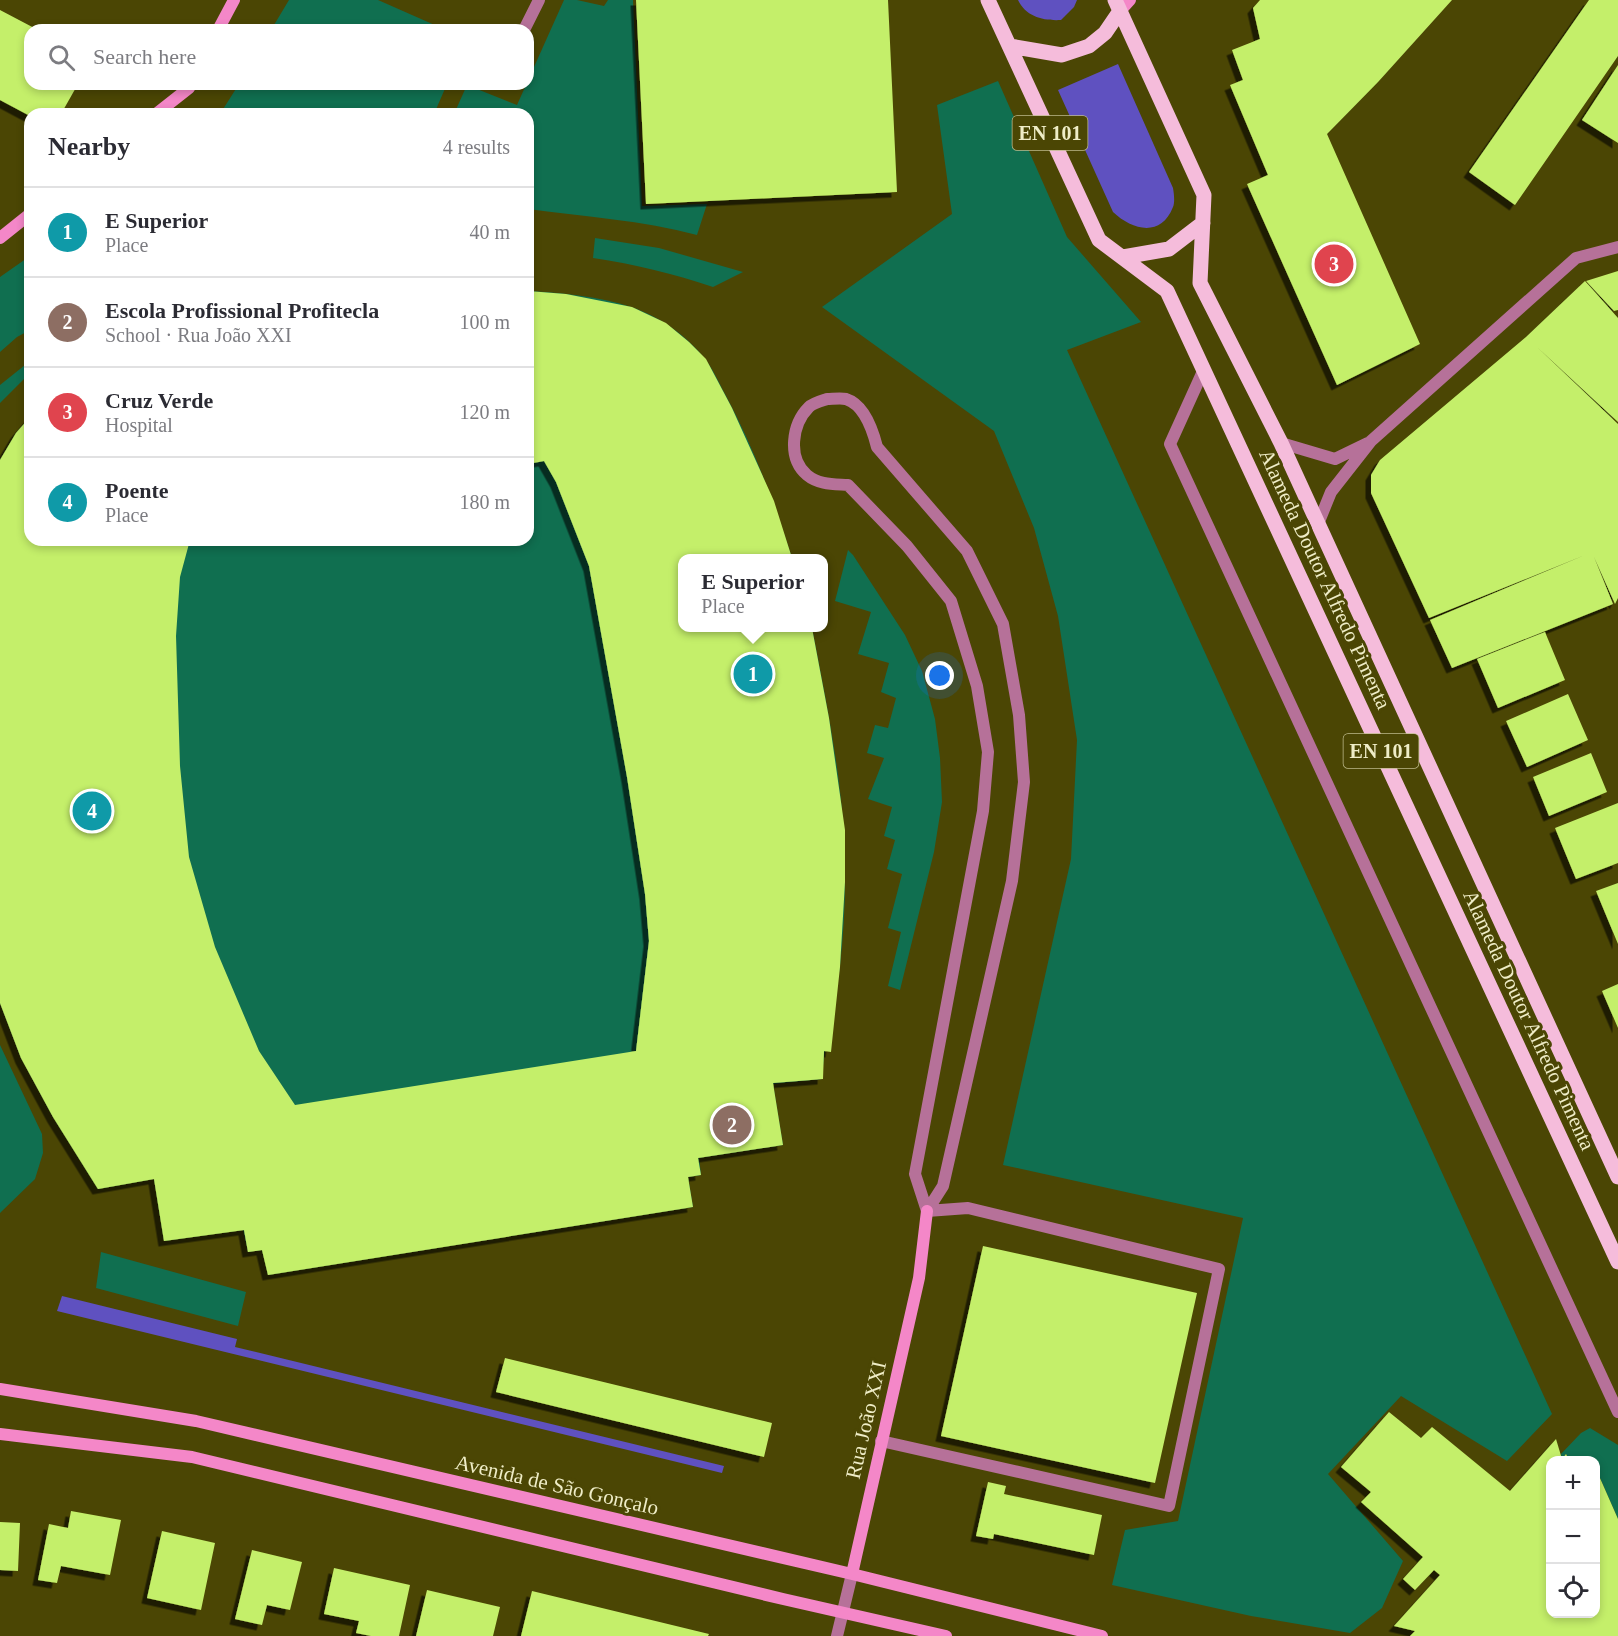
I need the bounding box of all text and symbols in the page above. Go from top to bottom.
search box [24,24,534,90]
icon: search [45,41,78,74]
text: Search here [93,44,196,69]
road number: EN 101 [1012,116,1088,150]
text: Nearby [48,132,130,161]
text: 4 results [443,136,510,158]
text: E Superior [105,208,208,233]
text: 1 [63,221,73,243]
text: 40 m [469,221,510,243]
text: Place [105,234,148,256]
pin: 3 [1314,242,1354,286]
text: Escola Profissional Profitecla [105,298,379,323]
text: 2 [63,311,73,333]
text: 100 m [459,311,510,333]
text: School · Rua João XXI [105,324,292,346]
text: Cruz Verde [105,388,213,413]
text: 3 [63,401,73,423]
text: 120 m [459,401,510,423]
text: Hospital [105,414,173,436]
street label: Alameda Doutor Alfredo Pimenta [1254,445,1396,713]
text: Poente [105,478,169,503]
text: 4 [63,491,73,513]
text: 180 m [459,491,510,513]
text: Place [105,504,148,526]
popup [678,554,828,632]
text: E Superior [701,569,805,594]
text: Place [701,595,745,617]
pin: 1 [734,652,772,696]
your location [925,661,954,690]
road number: EN 101 [1344,734,1418,768]
pin: 4 [72,788,112,834]
street label: Alameda Doutor Alfredo Pimenta [1458,886,1600,1154]
pin: 2 [712,1102,752,1148]
street label: Rua João XXI [841,1359,891,1481]
street label: Avenida de São Gonçalo [453,1450,661,1520]
map controls [1546,1456,1600,1618]
button: + [1546,1456,1600,1510]
button: − [1546,1510,1600,1564]
button: locate [1546,1564,1600,1618]

